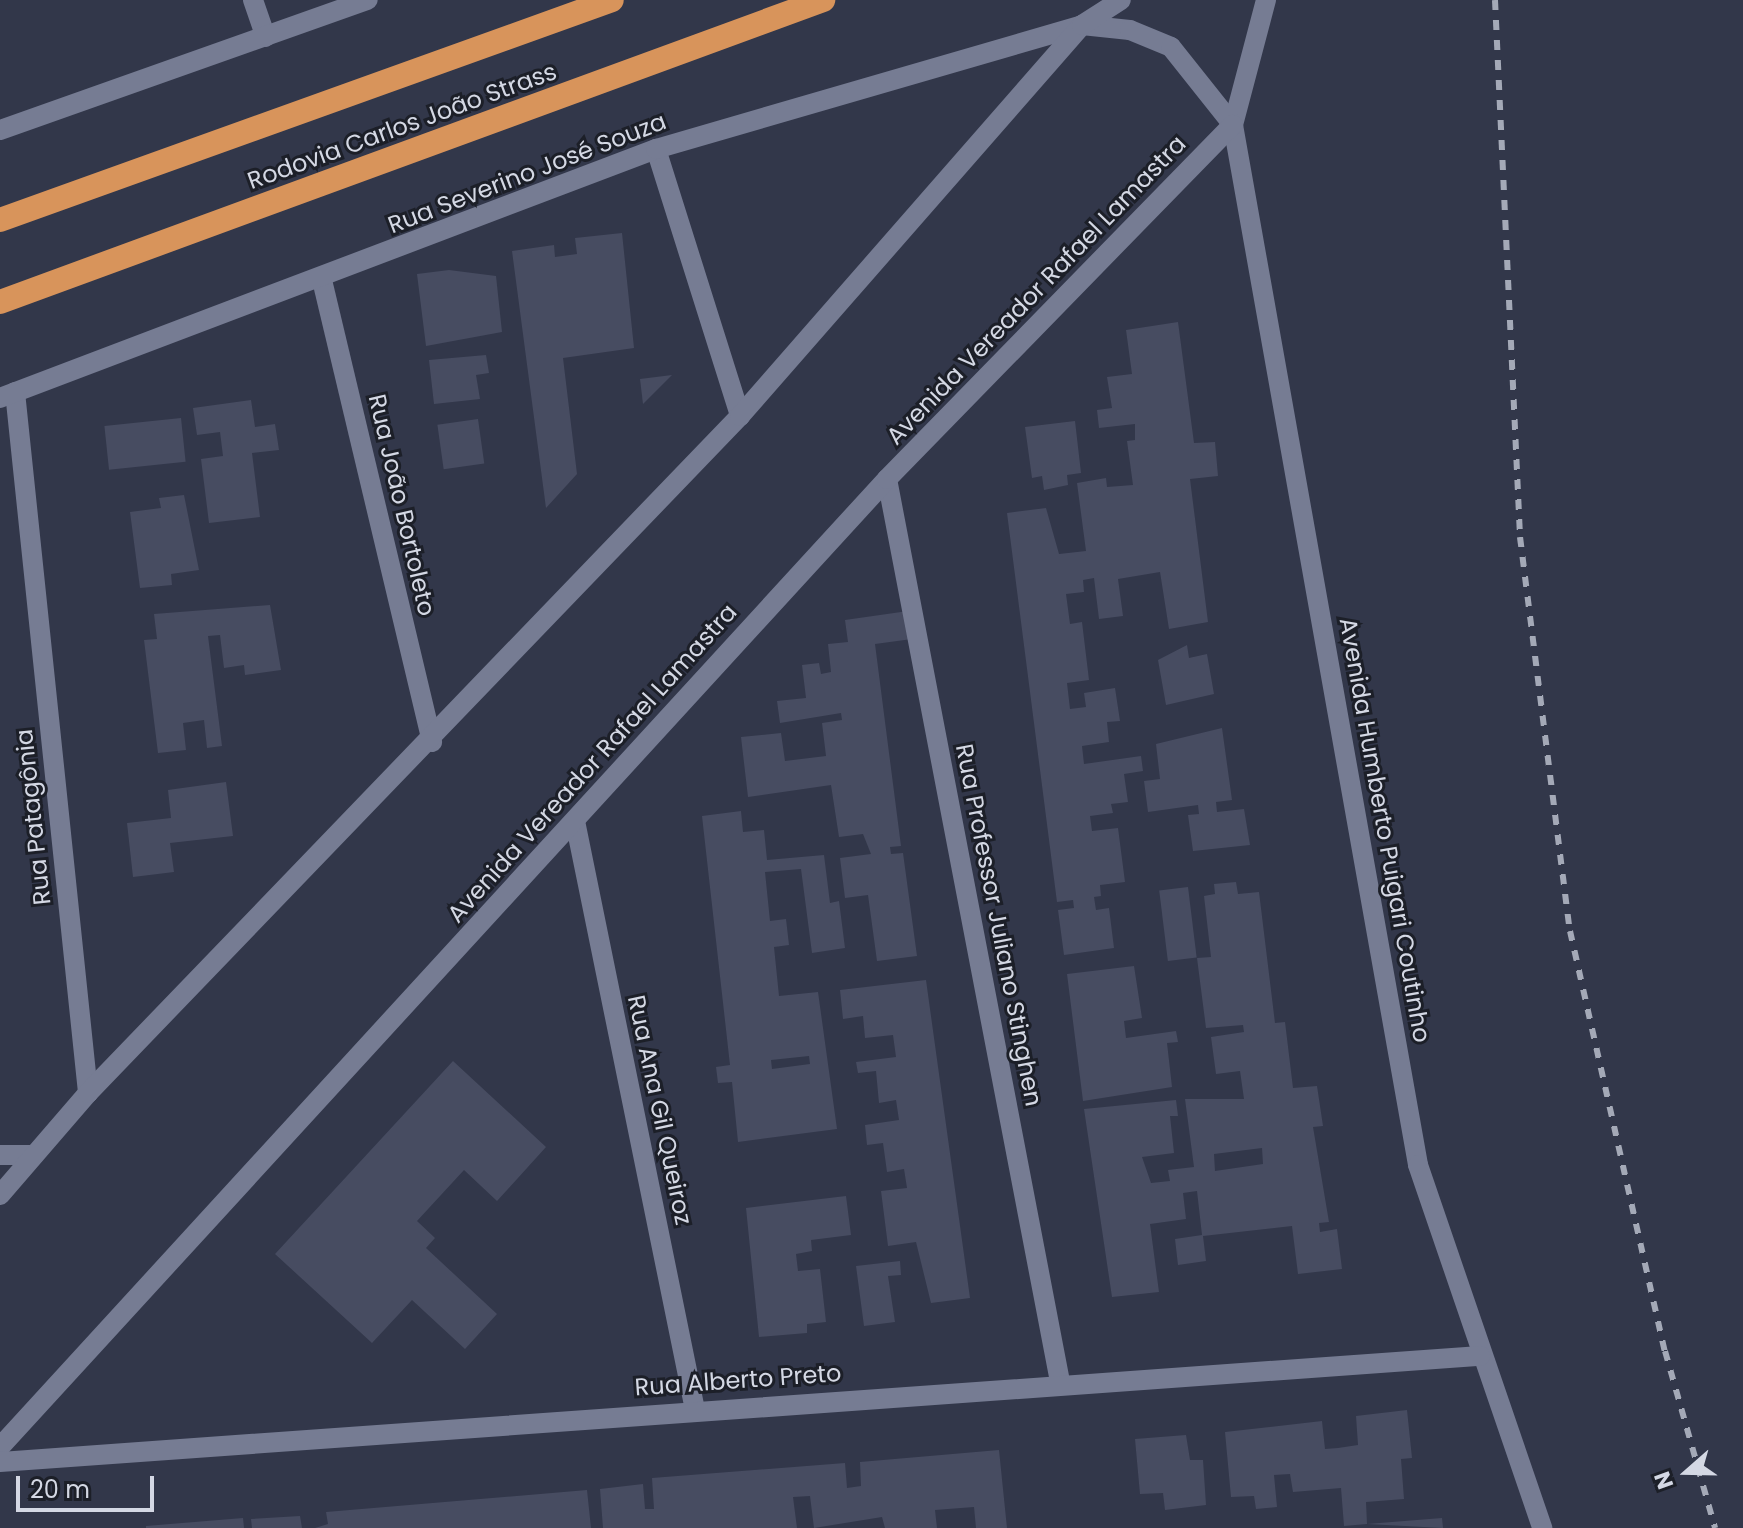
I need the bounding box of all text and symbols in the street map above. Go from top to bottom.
street label: Rodovia Carlos João Strass [244,57,560,195]
street label: Rua Severino José Souza [384,107,670,239]
street label: Avenida Vereador Rafael Lamastra [880,129,1192,451]
street label: Rua João Bortoleto [362,391,442,619]
street label: Avenida Vereador Rafael Lamastra [441,598,743,928]
street label: Avenida Humberto Puigari Coutinho [1333,615,1437,1045]
street label: Rua Patagônia [9,728,57,906]
street label: Rua Professor Juliano Stinghen [950,741,1048,1109]
street label: Rua Ana Gil Queiroz [622,993,698,1227]
street label: Rua Alberto Preto [634,1358,842,1402]
north arrow [1647,1432,1727,1512]
scale bar [20,1460,158,1510]
text: N [1647,1467,1681,1493]
text: 20 m [30,1473,90,1506]

